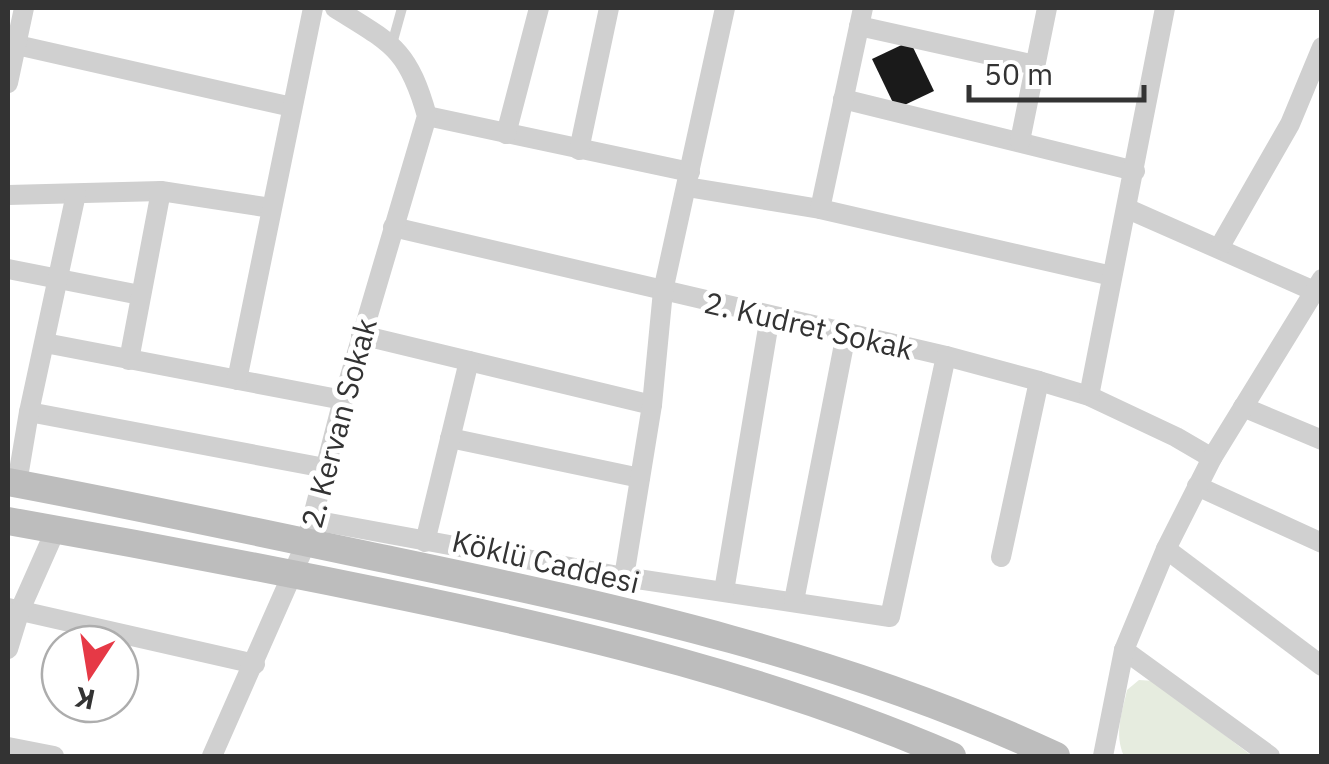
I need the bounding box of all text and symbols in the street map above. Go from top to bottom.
scale bar [969,40,1144,102]
text: 50 m [984,54,1053,93]
street label: 2. Kudret Sokak [701,282,917,368]
street label: 2. Kervan Sokak [291,314,385,532]
street label: Köklü Caddesi [448,520,644,602]
north arrow [40,624,140,724]
text: K [71,679,98,719]

